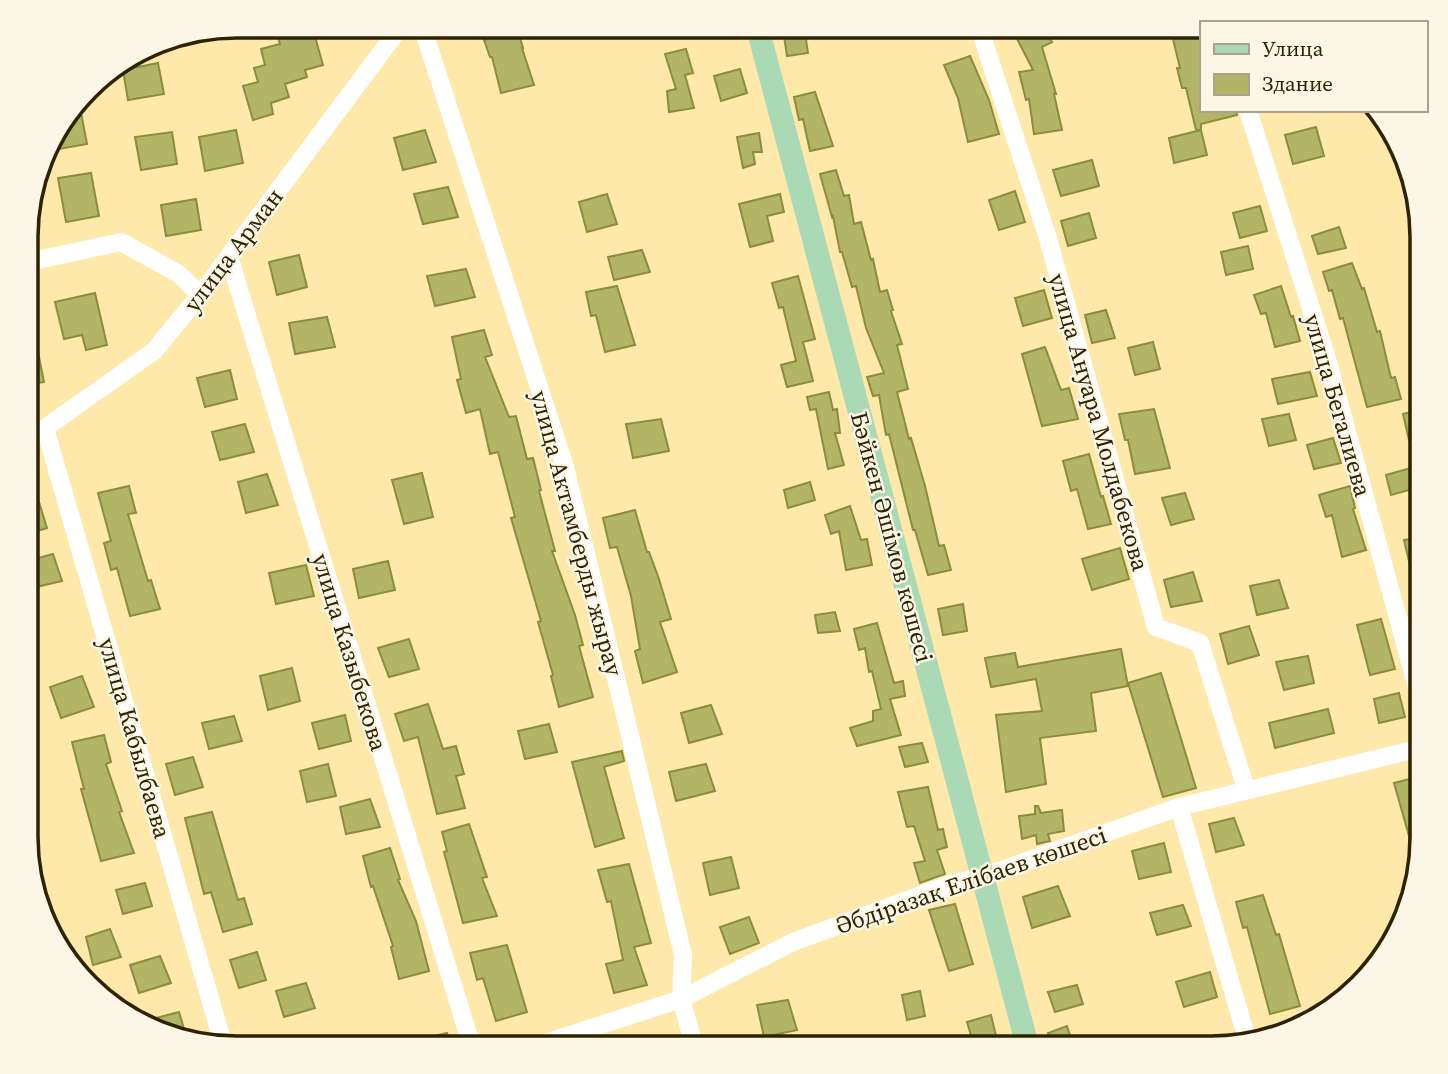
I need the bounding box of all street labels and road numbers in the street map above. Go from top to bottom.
street label: улица Арман [175,181,291,319]
street label: улица Ануара Молдабекова [1041,269,1158,576]
street label: улица Бегалиева [1296,310,1380,501]
street label: улица Актамберды жырау [523,387,631,680]
street label: Бәйкен Әшімов көшесі [843,408,941,666]
street label: улица Казыбекова [304,549,396,756]
street label: улица Кабылбаева [91,634,180,843]
street label: Әбдіразақ Елібаев көшесі [831,818,1111,942]

